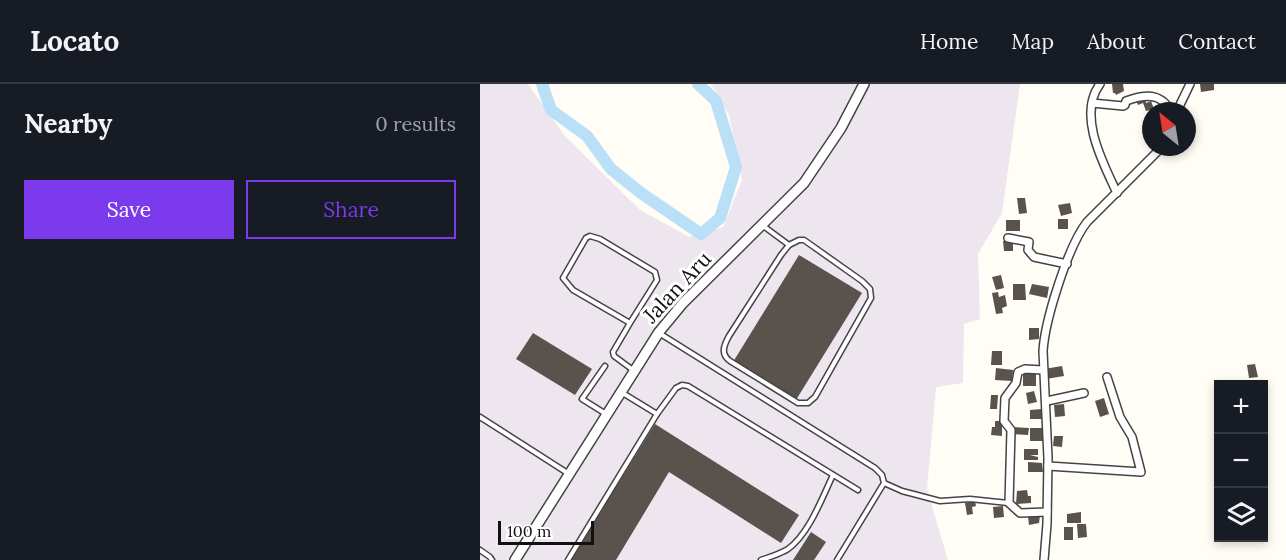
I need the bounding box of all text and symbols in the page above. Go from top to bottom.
text: Locato [30,23,119,59]
text: Home [920,28,978,55]
text: Map [1011,28,1054,55]
text: About [1087,28,1145,55]
text: Contact [1178,28,1256,55]
north arrow [1142,102,1196,156]
text: Nearby [24,107,112,140]
text: 0 results [375,111,456,136]
button: Save [24,180,234,239]
button: Share [246,180,456,239]
street label: Jalan Aru [636,246,717,329]
map controls [1214,380,1268,542]
button: + [1214,380,1268,434]
button: − [1214,434,1268,488]
button: layers [1214,488,1268,542]
scale bar [498,518,594,546]
text: 100 m [507,521,551,541]

